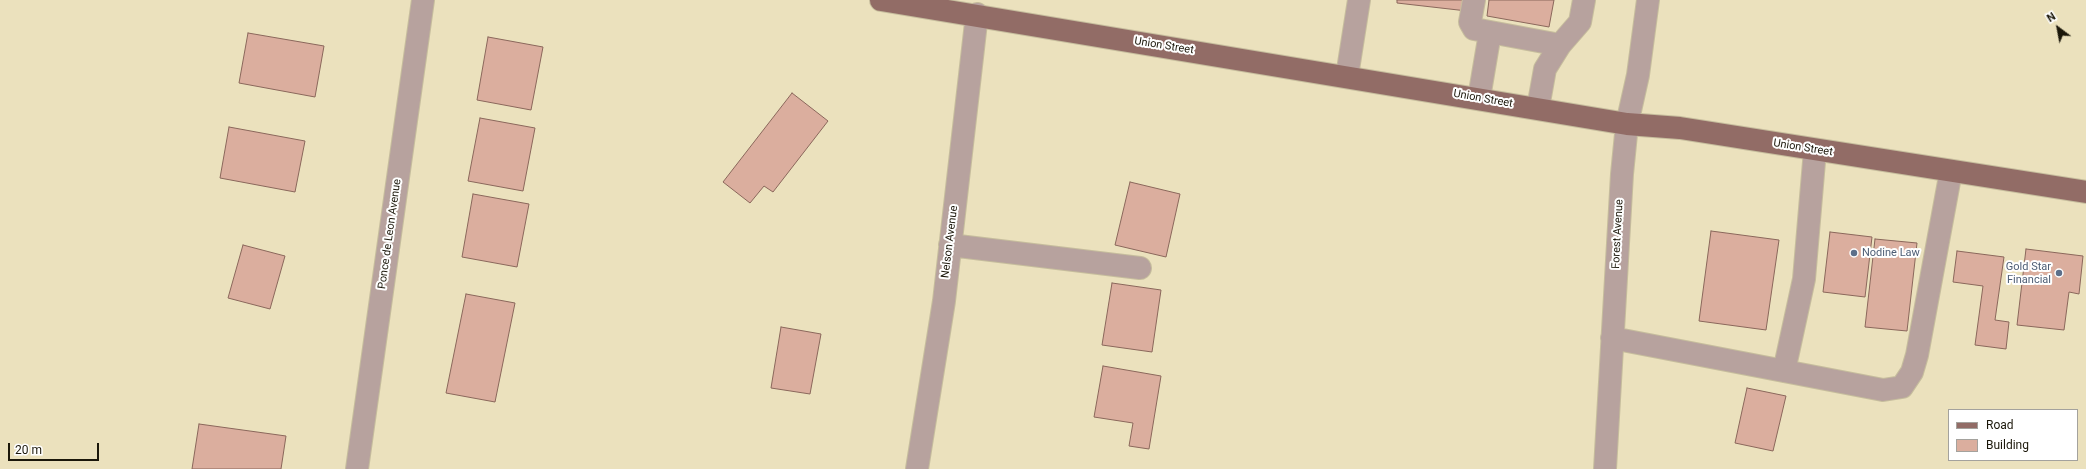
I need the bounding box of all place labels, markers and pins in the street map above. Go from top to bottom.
place label: Nodine Law [1862,246,1920,260]
marker: Nodine Law [1849,248,1859,258]
place label: Gold Star Financial [2006,260,2051,286]
marker: Gold Star Financial [2054,268,2064,278]

